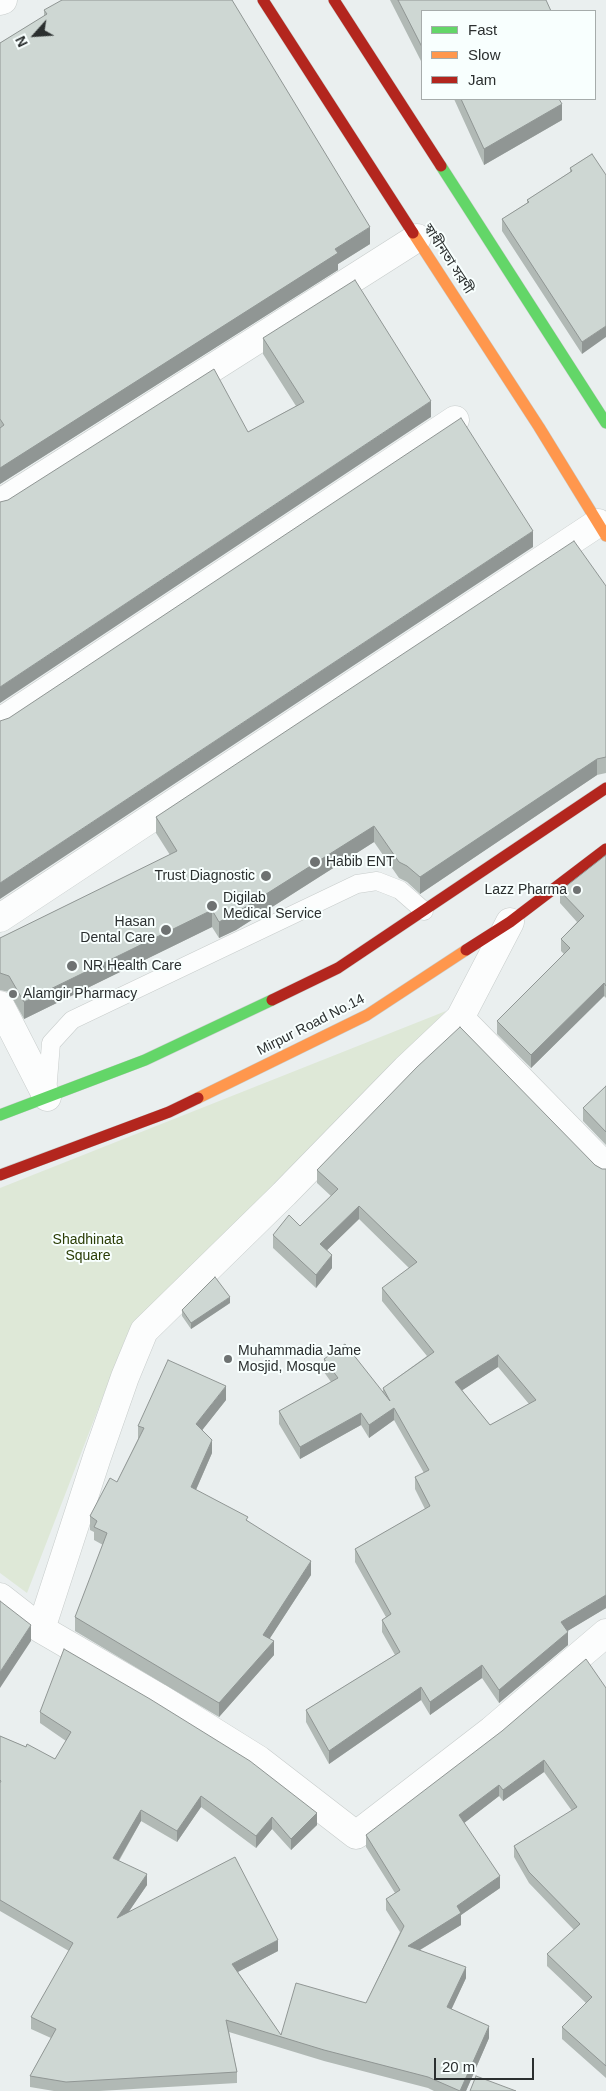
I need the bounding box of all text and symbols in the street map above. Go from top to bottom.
north arrow [10,10,60,60]
legend [421,10,596,100]
text: Fast [468,21,497,38]
text: N [12,34,31,50]
text: Slow [468,46,501,63]
text: Jam [468,71,496,88]
street label: স্বাধীনতা সরণী [419,221,477,297]
place label: Habib ENT [326,854,394,870]
marker: Habib ENT [308,855,322,869]
place label: Trust Diagnostic [154,868,255,884]
marker: Trust Diagnostic [259,869,273,883]
place label: Lazz Pharma [485,882,567,898]
marker: Lazz Pharma [571,884,583,896]
place label: Digilab Medical Service [223,890,322,922]
marker: Digilab Medical Service [205,899,219,913]
place label: Hasan Dental Care [80,914,155,946]
marker: Hasan Dental Care [159,923,173,937]
place label: NR Health Care [83,958,182,974]
marker: NR Health Care [65,959,79,973]
place label: Alamgir Pharmacy [23,986,137,1002]
marker: Alamgir Pharmacy [7,988,19,1000]
street label: Mirpur Road No.14 [254,991,368,1059]
park label: Shadhinata Square [53,1232,123,1264]
place label: Muhammadia Jame Mosjid, Mosque [238,1343,361,1375]
marker: Muhammadia Jame Mosjid, Mosque [222,1353,234,1365]
scale bar [436,2048,536,2080]
text: 20 m [442,2058,475,2075]

